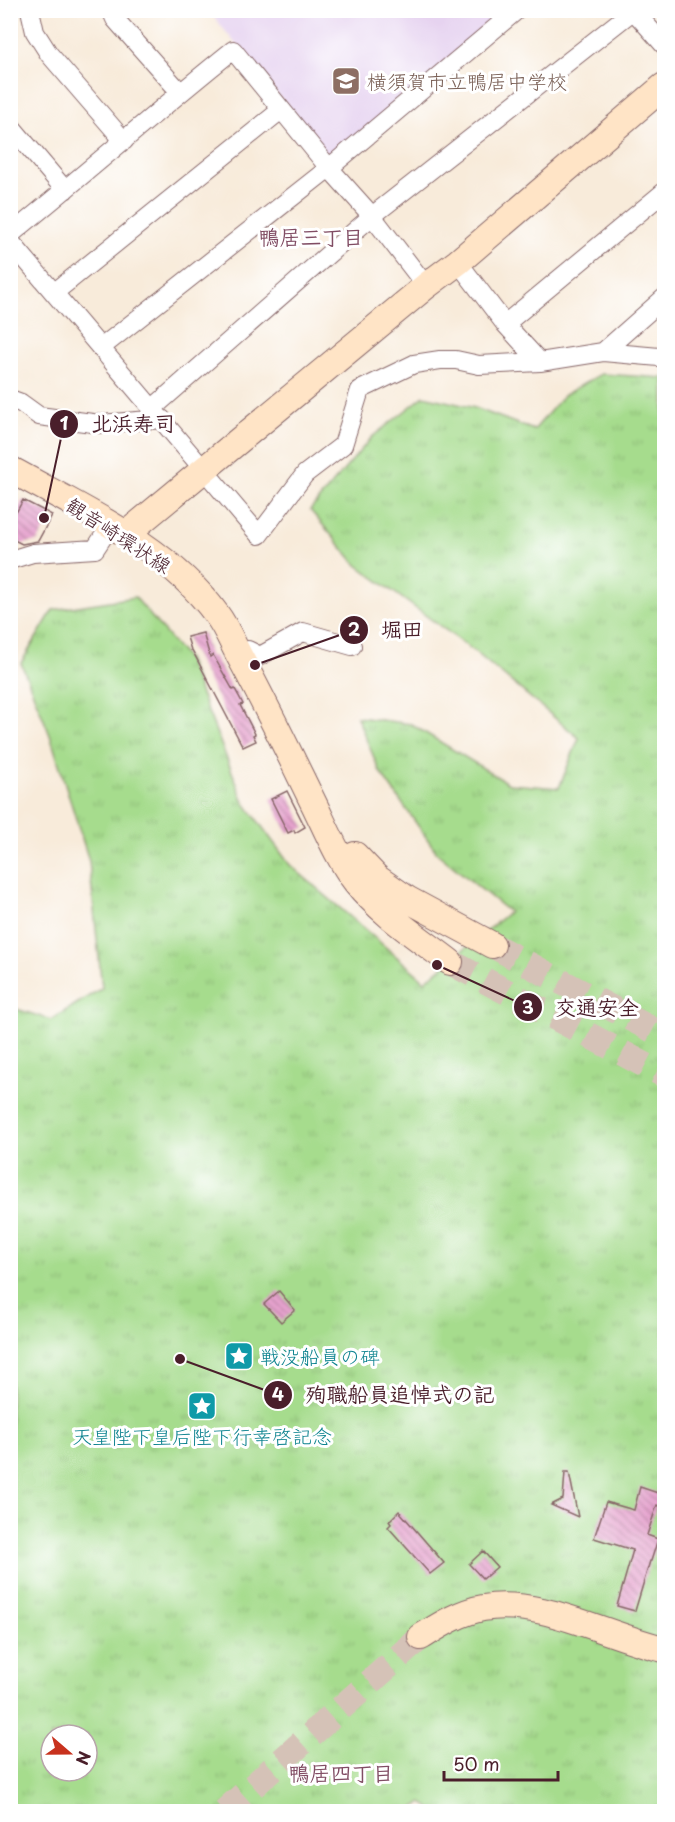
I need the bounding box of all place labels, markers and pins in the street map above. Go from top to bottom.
school or university icon: 横須賀市立鴨居中学校 [330,65,362,97]
place label: 横須賀市立鴨居中学校 [367,66,567,96]
callout: 北浜寿司 [49,404,187,443]
callout: 堀田 [339,610,435,649]
callout: 交通安全 [513,988,651,1027]
place icon: 戦没船員の碑 [223,1340,255,1372]
place label: 戦没船員の碑 [260,1341,380,1371]
callout: 殉職船員追悼式の記 [263,1376,506,1415]
place icon: 天皇陛下皇后陛下行幸啓記念 [186,1390,218,1422]
place label: 天皇陛下皇后陛下行幸啓記念 [72,1421,332,1451]

